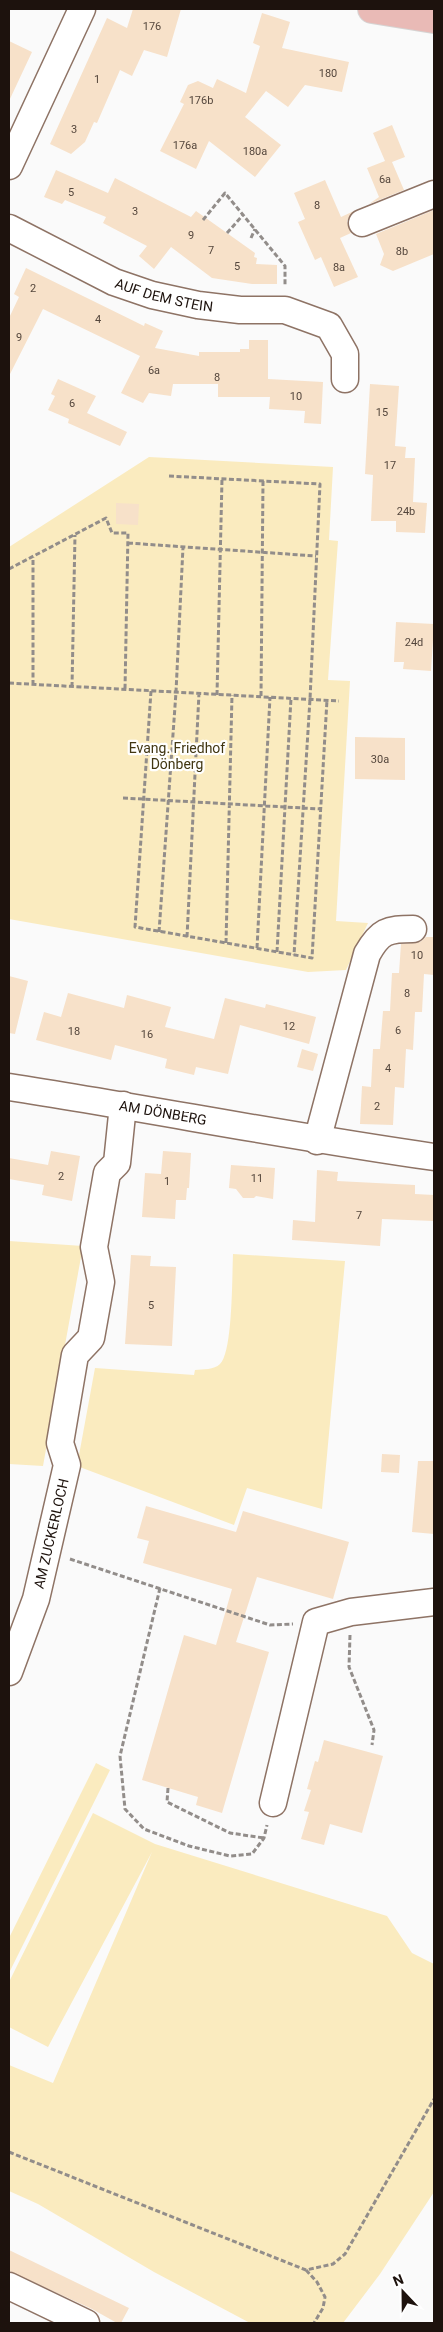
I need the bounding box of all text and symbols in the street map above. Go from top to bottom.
house number: 176 [143,20,161,33]
house number: 180 [319,67,337,80]
house number: 1 [94,73,100,86]
house number: 176b [189,94,213,107]
house number: 3 [71,123,77,136]
house number: 176a [173,139,197,152]
house number: 180a [243,145,267,158]
house number: 6a [379,173,391,186]
house number: 5 [68,186,74,199]
house number: 8 [314,199,320,212]
house number: 3 [132,205,138,218]
house number: 9 [188,229,194,242]
house number: 7 [208,244,214,257]
house number: 8b [396,245,408,258]
house number: 5 [234,260,240,273]
house number: 8a [333,261,345,274]
street label: AUF DEM STEIN [113,275,214,315]
house number: 2 [30,282,36,295]
house number: 4 [95,313,101,326]
house number: 9 [16,331,22,344]
house number: 6a [148,364,160,377]
house number: 8 [214,371,220,384]
house number: 10 [290,390,302,403]
house number: 6 [69,397,75,410]
house number: 15 [376,406,388,419]
house number: 17 [384,459,396,472]
house number: 24b [397,505,415,518]
house number: 24d [405,636,423,649]
park label: Evang. Friedhof Dönberg [129,740,225,772]
house number: 30a [371,753,389,766]
house number: 10 [411,949,423,962]
house number: 8 [404,987,410,1000]
house number: 12 [283,1020,295,1033]
house number: 6 [395,1024,401,1037]
house number: 18 [68,1025,80,1038]
house number: 16 [141,1028,153,1041]
house number: 4 [385,1062,391,1075]
street label: AM DÖNBERG [118,1097,208,1128]
house number: 2 [374,1100,380,1113]
house number: 2 [58,1170,64,1183]
house number: 11 [251,1172,263,1185]
house number: 1 [164,1175,170,1188]
house number: 7 [356,1209,362,1222]
house number: 5 [148,1299,154,1312]
street label: AM ZUCKERLOCH [31,1477,72,1590]
north arrow [378,2267,428,2317]
text: N [391,2271,406,2289]

